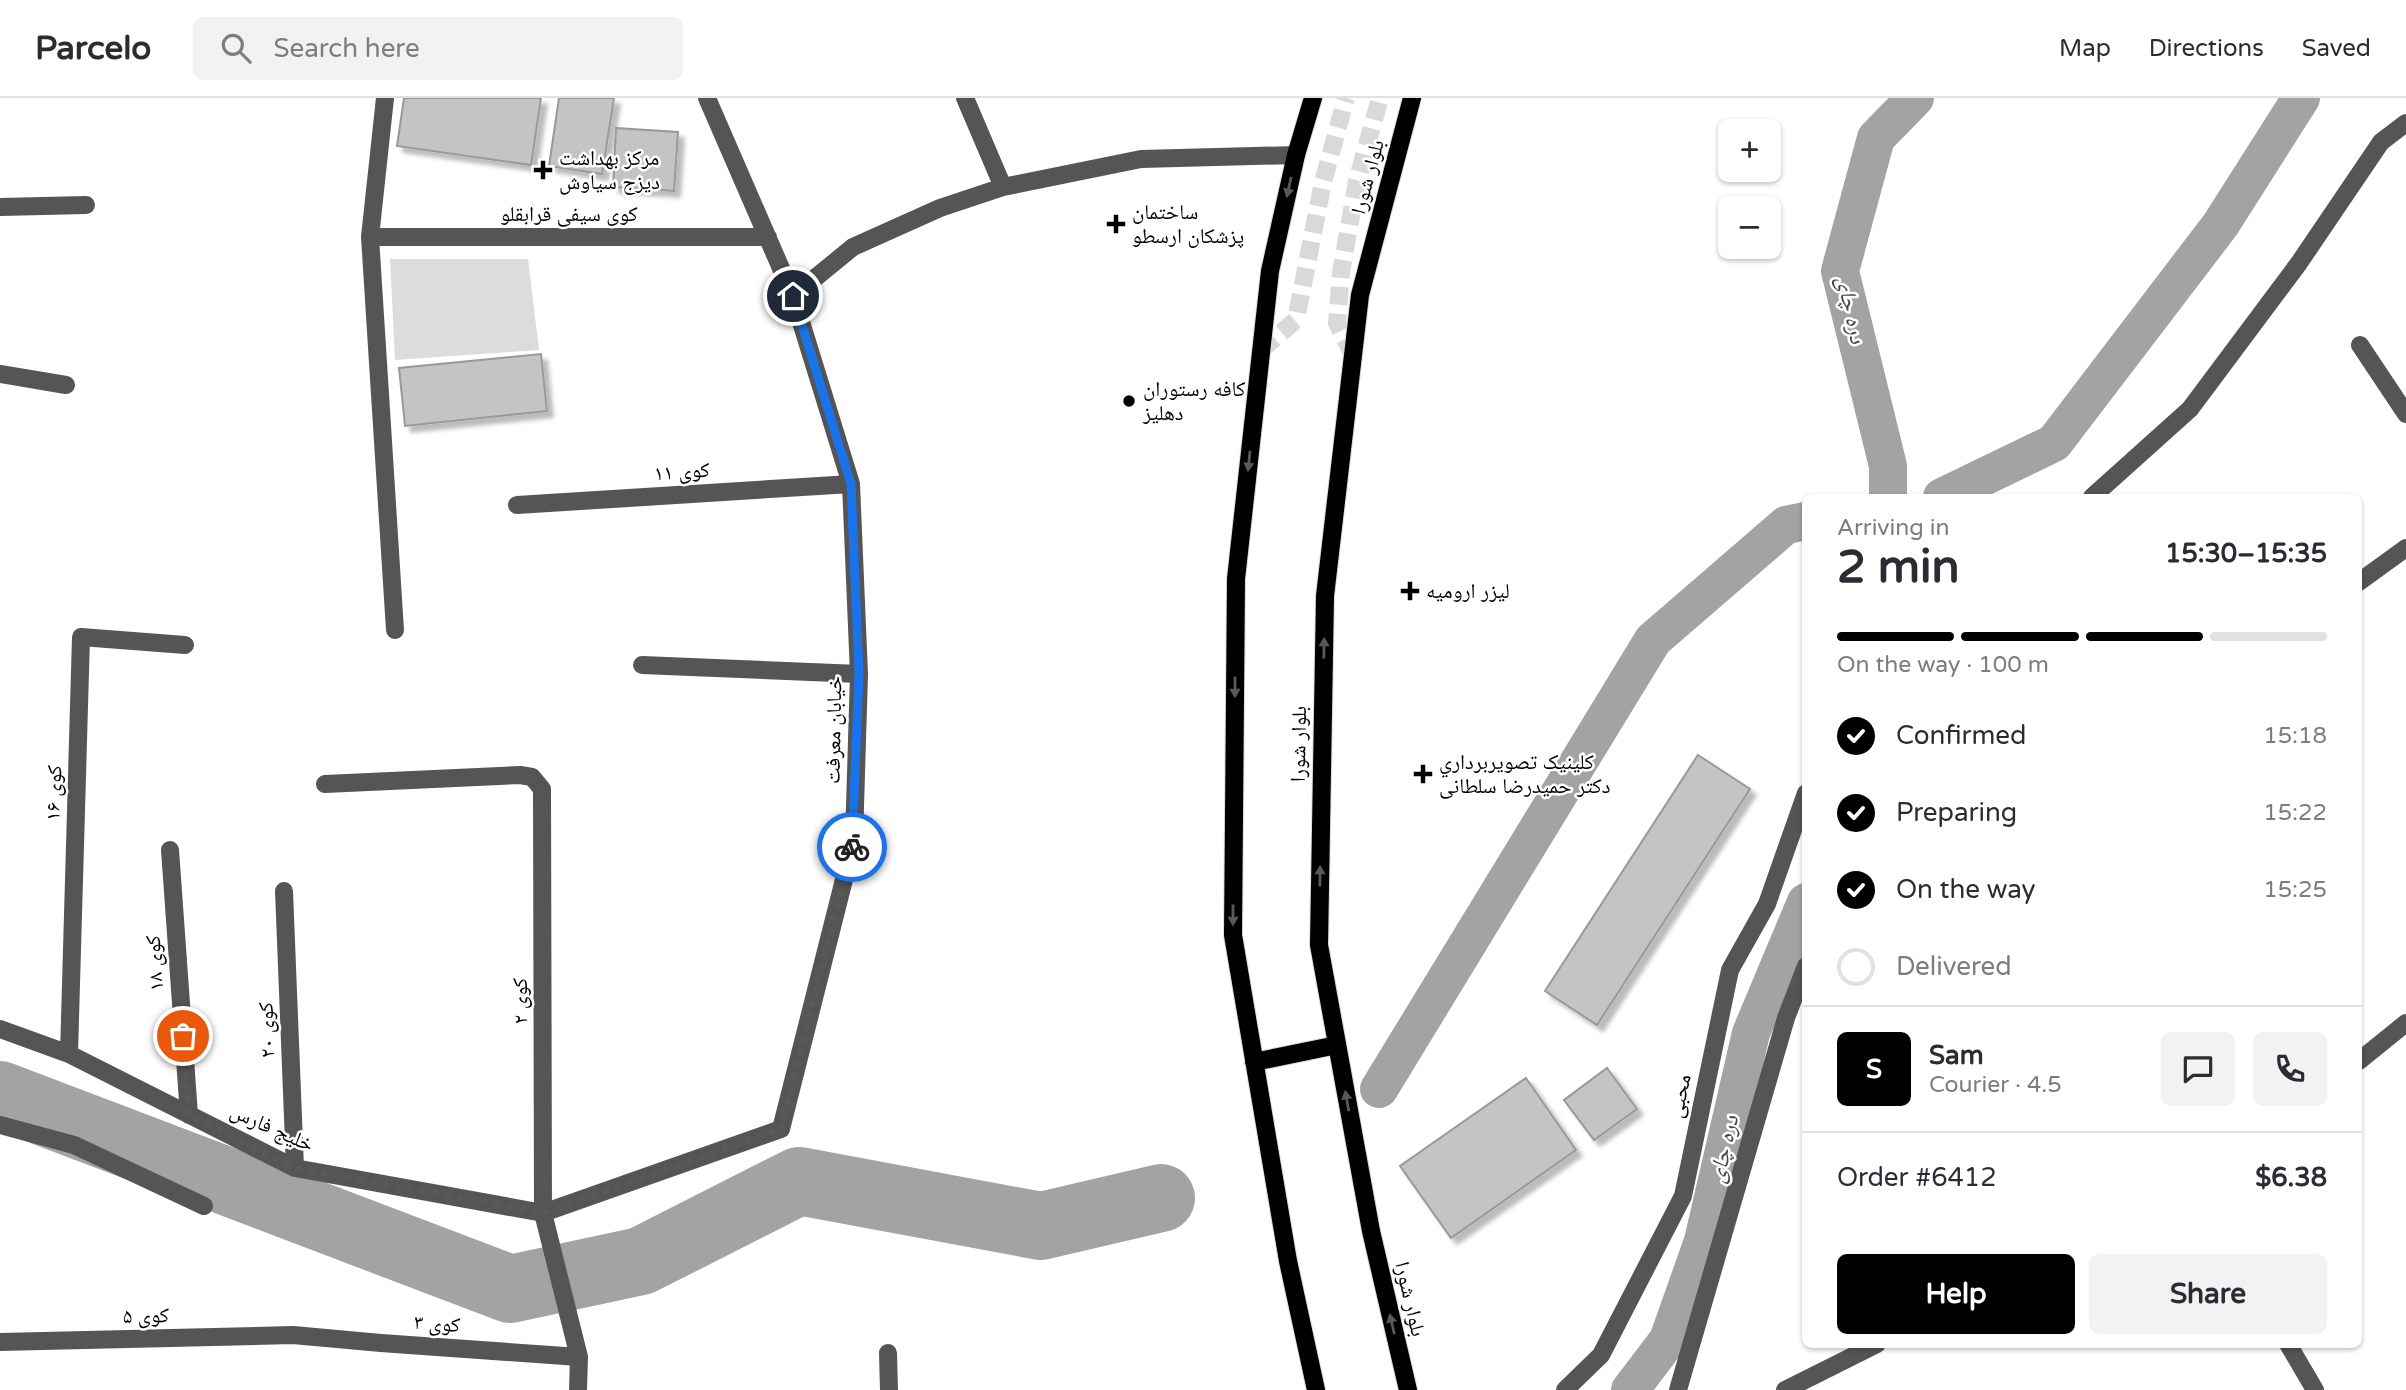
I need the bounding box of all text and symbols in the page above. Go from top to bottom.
search box [193,17,683,80]
text: Parcelo [35,29,151,68]
icon: search [217,29,255,67]
text: Search here [273,33,420,64]
text: Map [2059,34,2111,63]
text: Directions [2149,34,2264,63]
text: Saved [2302,34,2371,63]
map controls [1718,119,1781,259]
button: + [1718,119,1781,182]
street label: بلوار شورا [1346,137,1390,217]
place label: مرکز بهداشت دیزج سیاوش [559,146,660,195]
marker: مرکز بهداشت دیزج سیاوش [533,160,553,180]
one-way arrow [1283,176,1294,198]
button: − [1718,196,1781,259]
place label: ساختمان پزشکان ارسطو [1132,200,1244,249]
street label: کوی سیفی قرابقلو [500,202,638,227]
marker: ساختمان پزشکان ارسطو [1106,214,1126,234]
pin [763,266,823,326]
water label: دره چای [1830,274,1872,347]
icon: home [774,277,812,315]
place label: کافه رستوران دهلیز [1142,377,1246,426]
marker: کافه رستوران دهلیز [1121,393,1137,409]
one-way arrow [1243,450,1254,472]
street label: کوی ۱۱ [653,458,711,486]
text: Arriving in [1837,514,1950,542]
text: 15:30–15:35 [2165,538,2327,569]
text: 2 min [1837,540,1960,595]
place label: لیزر ارومیه [1426,579,1510,604]
marker: لیزر ارومیه [1400,581,1420,601]
one-way arrow [1318,637,1330,659]
text: On the way · 100 m [1837,651,2049,679]
street label: خیابان معرفت [821,676,847,784]
one-way arrow [1229,677,1241,699]
street label: بلوار شورا [1286,706,1312,782]
icon: check [1837,717,1875,755]
text: Confirmed [1896,720,2026,751]
text: 15:18 [2263,722,2327,750]
place label: کلینیک تصويربرداري دکتر حمیدرضا سلطانی [1439,750,1611,799]
street label: کوی ۱۶ [41,764,67,821]
marker: کلینیک تصويربرداري دکتر حمیدرضا سلطانی [1413,764,1433,784]
icon: check [1837,794,1875,832]
text: Preparing [1896,797,2017,828]
text: 15:22 [2263,799,2327,827]
courier [817,812,887,882]
icon: bike [833,828,871,866]
one-way arrow [1314,865,1326,887]
icon: check [1837,871,1875,909]
text: On the way [1896,874,2036,905]
text: 15:25 [2263,876,2327,904]
one-way arrow [1227,904,1239,926]
street label: کوی ۱۸ [141,934,169,992]
text: Delivered [1896,951,2012,982]
street label: کوی ۲ [508,978,533,1024]
street label: کوی ۲۰ [254,1001,280,1058]
pin [153,1006,213,1066]
icon: bag [164,1017,202,1055]
button: chat [2161,1032,2235,1106]
button: phone [2253,1032,2327,1106]
text: Sam [1929,1040,1984,1071]
text: S [1866,1054,1882,1085]
text: Courier · 4.5 [1929,1071,2062,1099]
street label: محبی [1663,1072,1697,1120]
one-way arrow [1341,1090,1352,1112]
street label: خلیج فارس [226,1098,318,1158]
water label: دره چای [1703,1112,1745,1185]
text: Order #6412 [1837,1162,1997,1193]
text: $6.38 [2255,1162,2327,1193]
button: Help [1837,1254,2075,1334]
button: Share [2089,1254,2327,1334]
street label: بلوار شورا [1389,1259,1431,1339]
street label: کوی ۵ [123,1303,170,1329]
street label: کوی ۳ [413,1310,461,1338]
one-way arrow [1387,1312,1398,1334]

